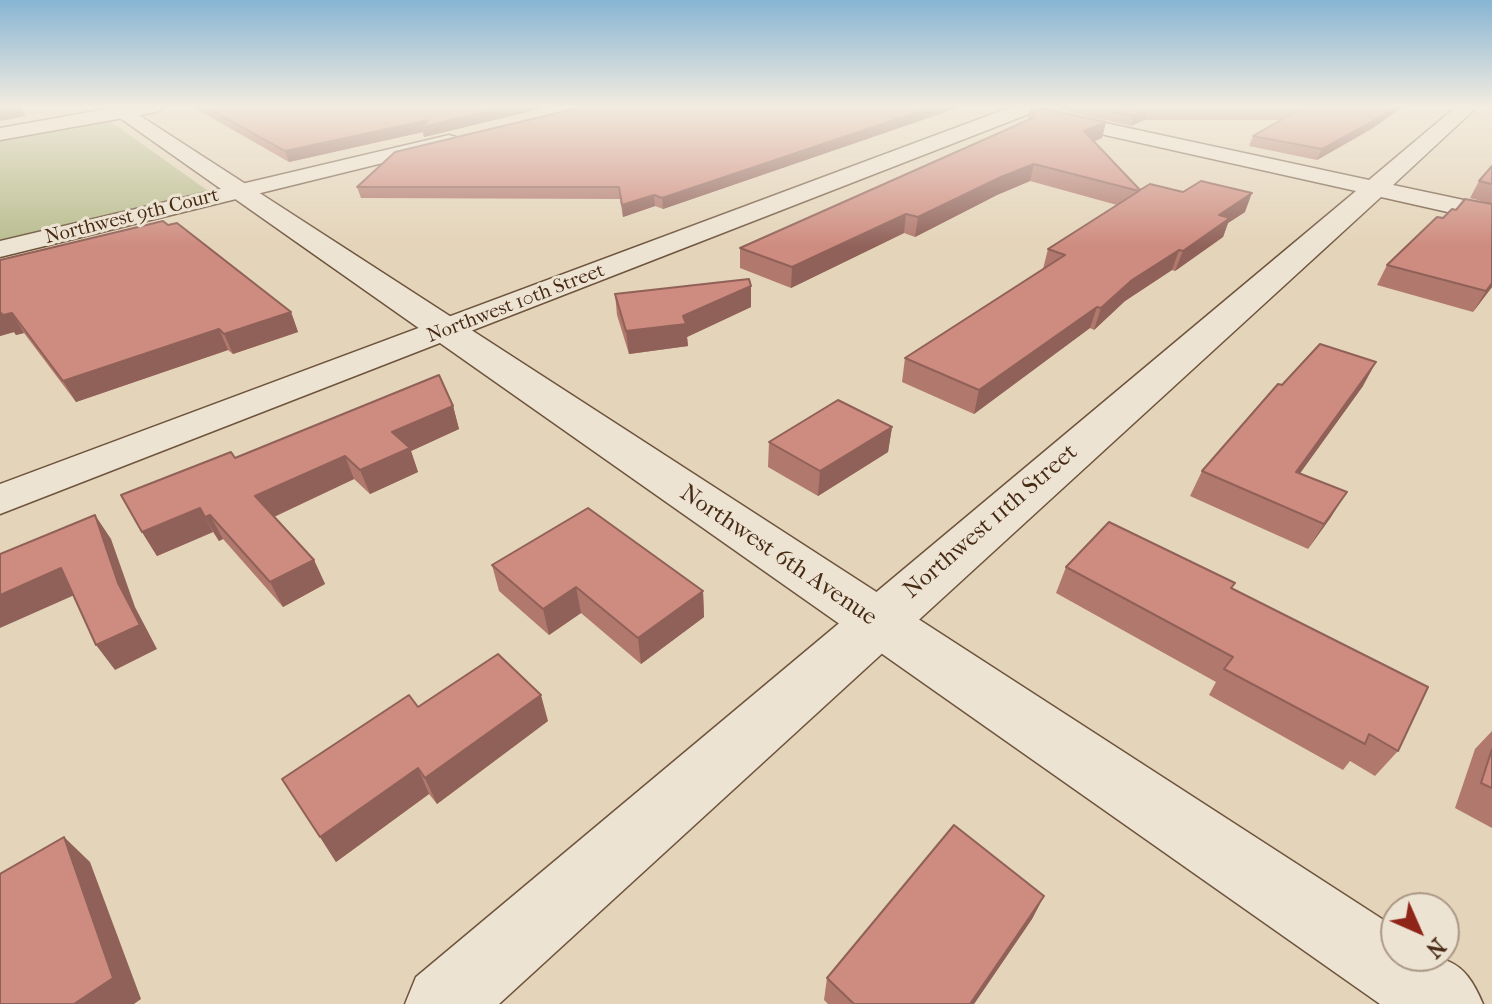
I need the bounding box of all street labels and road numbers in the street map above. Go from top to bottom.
street label: Northwest 9th Court [43,184,221,250]
street label: Northwest 10th Street [424,259,608,349]
street label: Northwest 11th Street [898,439,1084,605]
street label: Northwest 6th Avenue [674,479,882,633]

